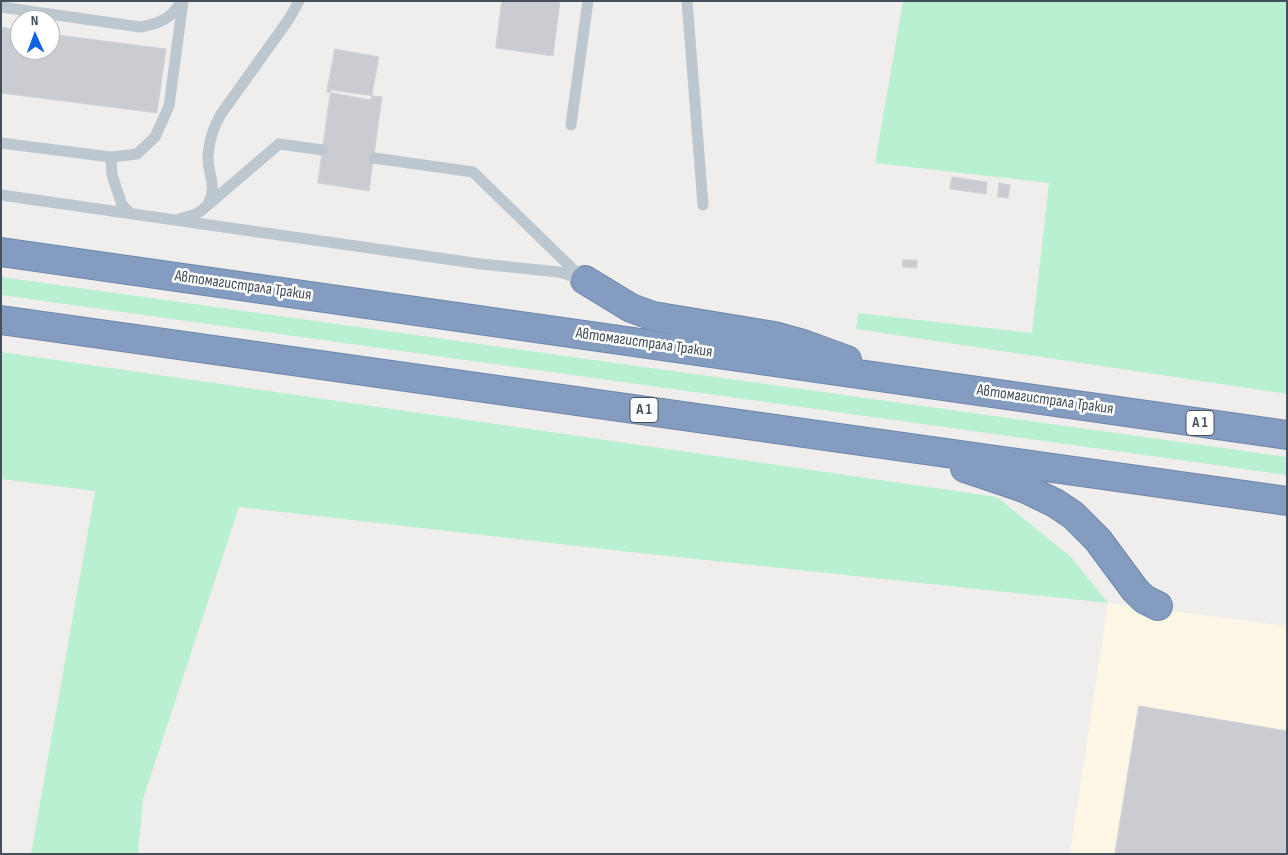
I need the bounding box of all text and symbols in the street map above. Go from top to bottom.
north arrow [10,10,60,60]
text: N [30,12,39,29]
street label: Автомагистрала Тракия [173,267,313,305]
street label: Автомагистрала Тракия [574,324,714,362]
street label: Автомагистрала Тракия [975,381,1115,419]
road number: A 1 [630,398,658,422]
road number: A 1 [1186,410,1214,436]

